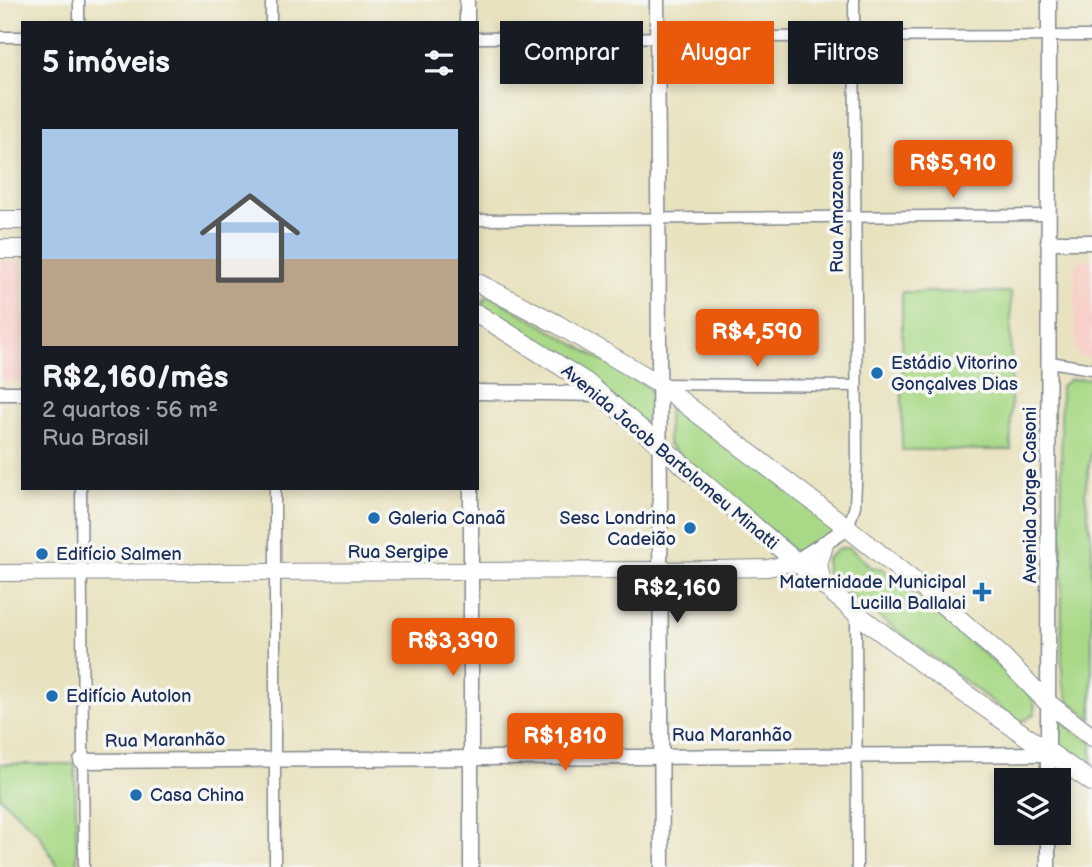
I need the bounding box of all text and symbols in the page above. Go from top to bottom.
chip: Comprar [500,21,643,84]
chip: Alugar [657,21,774,84]
chip: Filtros [788,21,903,84]
icon: filters [420,44,458,82]
text: 5 imóveis [42,45,170,81]
pin: R$5,910 [888,140,1018,200]
text: R$5,910 [910,149,996,177]
street label: Rua Amazonas [827,151,848,273]
icon: home [187,175,313,301]
pin: R$4,590 [692,310,822,369]
text: R$4,590 [712,318,802,346]
place label: Estádio Vitorino Gonçalves Dias [891,353,1018,395]
text: R$2,160/mês [42,360,228,396]
street label: Avenida Jacob Bartolomeu Minatti [557,360,782,554]
marker: Estádio Vitorino Gonçalves Dias [869,365,885,381]
text: 2 quartos · 56 m² [42,396,218,424]
street label: Avenida Jorge Casoni [1020,407,1041,583]
text: Rua Brasil [42,424,149,452]
place label: Galeria Canaã [388,508,506,529]
place label: Sesc Londrina Cadeião [560,508,676,550]
marker: Galeria Canaã [366,510,382,526]
marker: Sesc Londrina Cadeião [682,520,698,536]
street label: Rua Sergipe [348,542,449,563]
place label: Edifício Salmen [56,544,182,565]
marker: Edifício Salmen [34,546,50,562]
pin: R$2,160 [612,566,742,625]
place label: Maternidade Municipal Lucilla Ballalai [779,572,966,614]
text: R$2,160 [633,574,721,602]
marker: Maternidade Municipal Lucilla Ballalai [972,582,992,602]
pin: R$3,390 [388,618,518,678]
text: R$3,390 [408,627,498,655]
place label: Edifício Autolon [66,686,191,707]
marker: Edifício Autolon [44,688,60,704]
pin: R$1,810 [500,714,630,773]
text: R$1,810 [523,722,607,750]
street label: Rua Maranhão [672,725,792,746]
street label: Rua Maranhão [105,729,225,752]
map controls [994,768,1071,845]
button: layers [994,768,1071,845]
place label: Casa China [150,785,244,806]
marker: Casa China [128,787,144,803]

